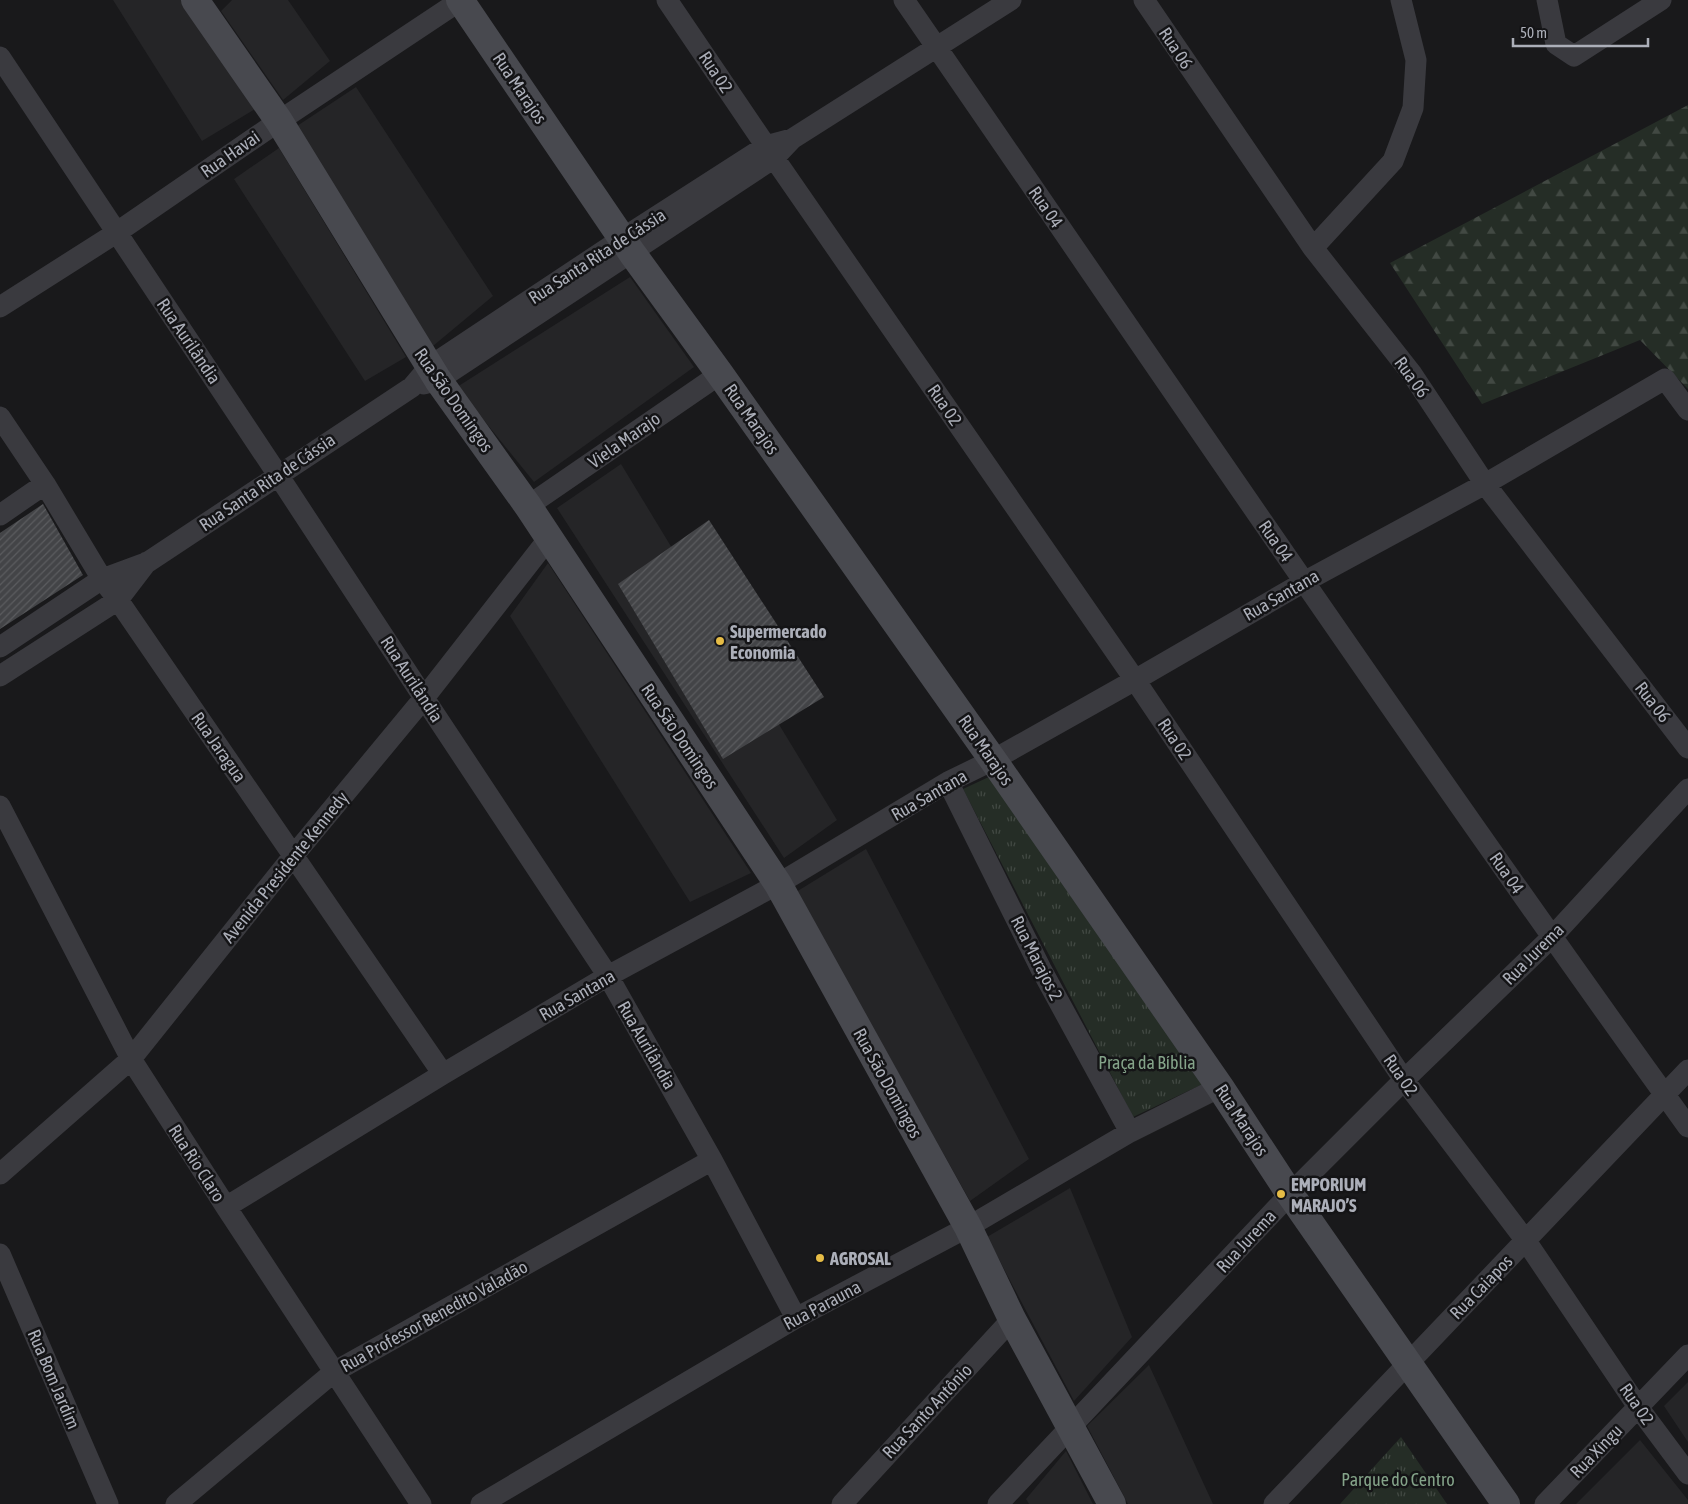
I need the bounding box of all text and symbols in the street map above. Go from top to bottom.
scale bar [1513,15,1648,47]
street label: Rua 06 [1155,23,1197,73]
text: 50 m [1520,24,1547,41]
street label: Rua 02 [695,47,737,97]
street label: Rua Marajos [489,48,551,128]
street label: Rua Havai [196,126,264,182]
street label: Rua 04 [1024,182,1068,232]
street label: Rua Santa Rita de Cássia [525,204,669,308]
street label: Rua Aurilândia [153,294,225,388]
street label: Rua São Domingos [410,344,498,456]
street label: Rua 06 [1390,352,1434,402]
street label: Rua Marajos [720,380,784,458]
street label: Rua 02 [923,380,967,430]
street label: Viela Marajo [584,408,664,472]
street label: Rua Santa Rita de Cássia [195,429,339,535]
street label: Rua 04 [1254,516,1298,566]
street label: Rua Santana [1239,565,1323,625]
place label: Supermercado Economia [730,621,827,663]
street label: Rua Aurilândia [376,632,448,726]
marker: Supermercado Economia [714,635,726,647]
street label: Rua 06 [1631,678,1675,726]
street label: Rua São Domingos [637,680,723,792]
street label: Rua Jaragua [187,708,251,786]
street label: Rua Marajos [954,711,1018,789]
street label: Rua 02 [1154,714,1196,764]
street label: Rua Santana [887,765,971,825]
street label: Avenida Presidente Kennedy [218,787,352,947]
street label: Rua 04 [1485,848,1529,898]
street label: Rua Marajos 2 [1007,912,1067,1004]
street label: Rua Jurema [1498,919,1568,989]
street label: Rua Santana [535,965,619,1025]
street label: Rua Aurilândia [613,997,681,1093]
street label: Rua São Domingos [849,1025,927,1141]
street label: Rua 02 [1379,1050,1423,1100]
park label: Praça da Bíblia [1098,1052,1196,1073]
street label: Rua Marajos [1211,1080,1273,1160]
street label: Rua Rio Claro [164,1121,230,1205]
place label: EMPORIUM MARAJO’S [1291,1174,1366,1216]
marker: EMPORIUM MARAJO’S [1275,1188,1287,1200]
street label: Rua Jurema [1212,1205,1280,1277]
place label: AGROSAL [829,1248,891,1269]
street label: Rua Caiapos [1445,1251,1517,1323]
marker: AGROSAL [814,1252,826,1264]
street label: Rua Professor Benedito Valadão [337,1256,531,1376]
street label: Rua Parauna [780,1276,864,1334]
street label: Rua Bom Jardim [24,1326,84,1432]
street label: Rua Santo Antônio [878,1359,976,1463]
street label: Rua 02 [1615,1379,1659,1429]
street label: Rua Xingu [1566,1420,1626,1482]
park label: Parque do Centro [1341,1469,1455,1490]

